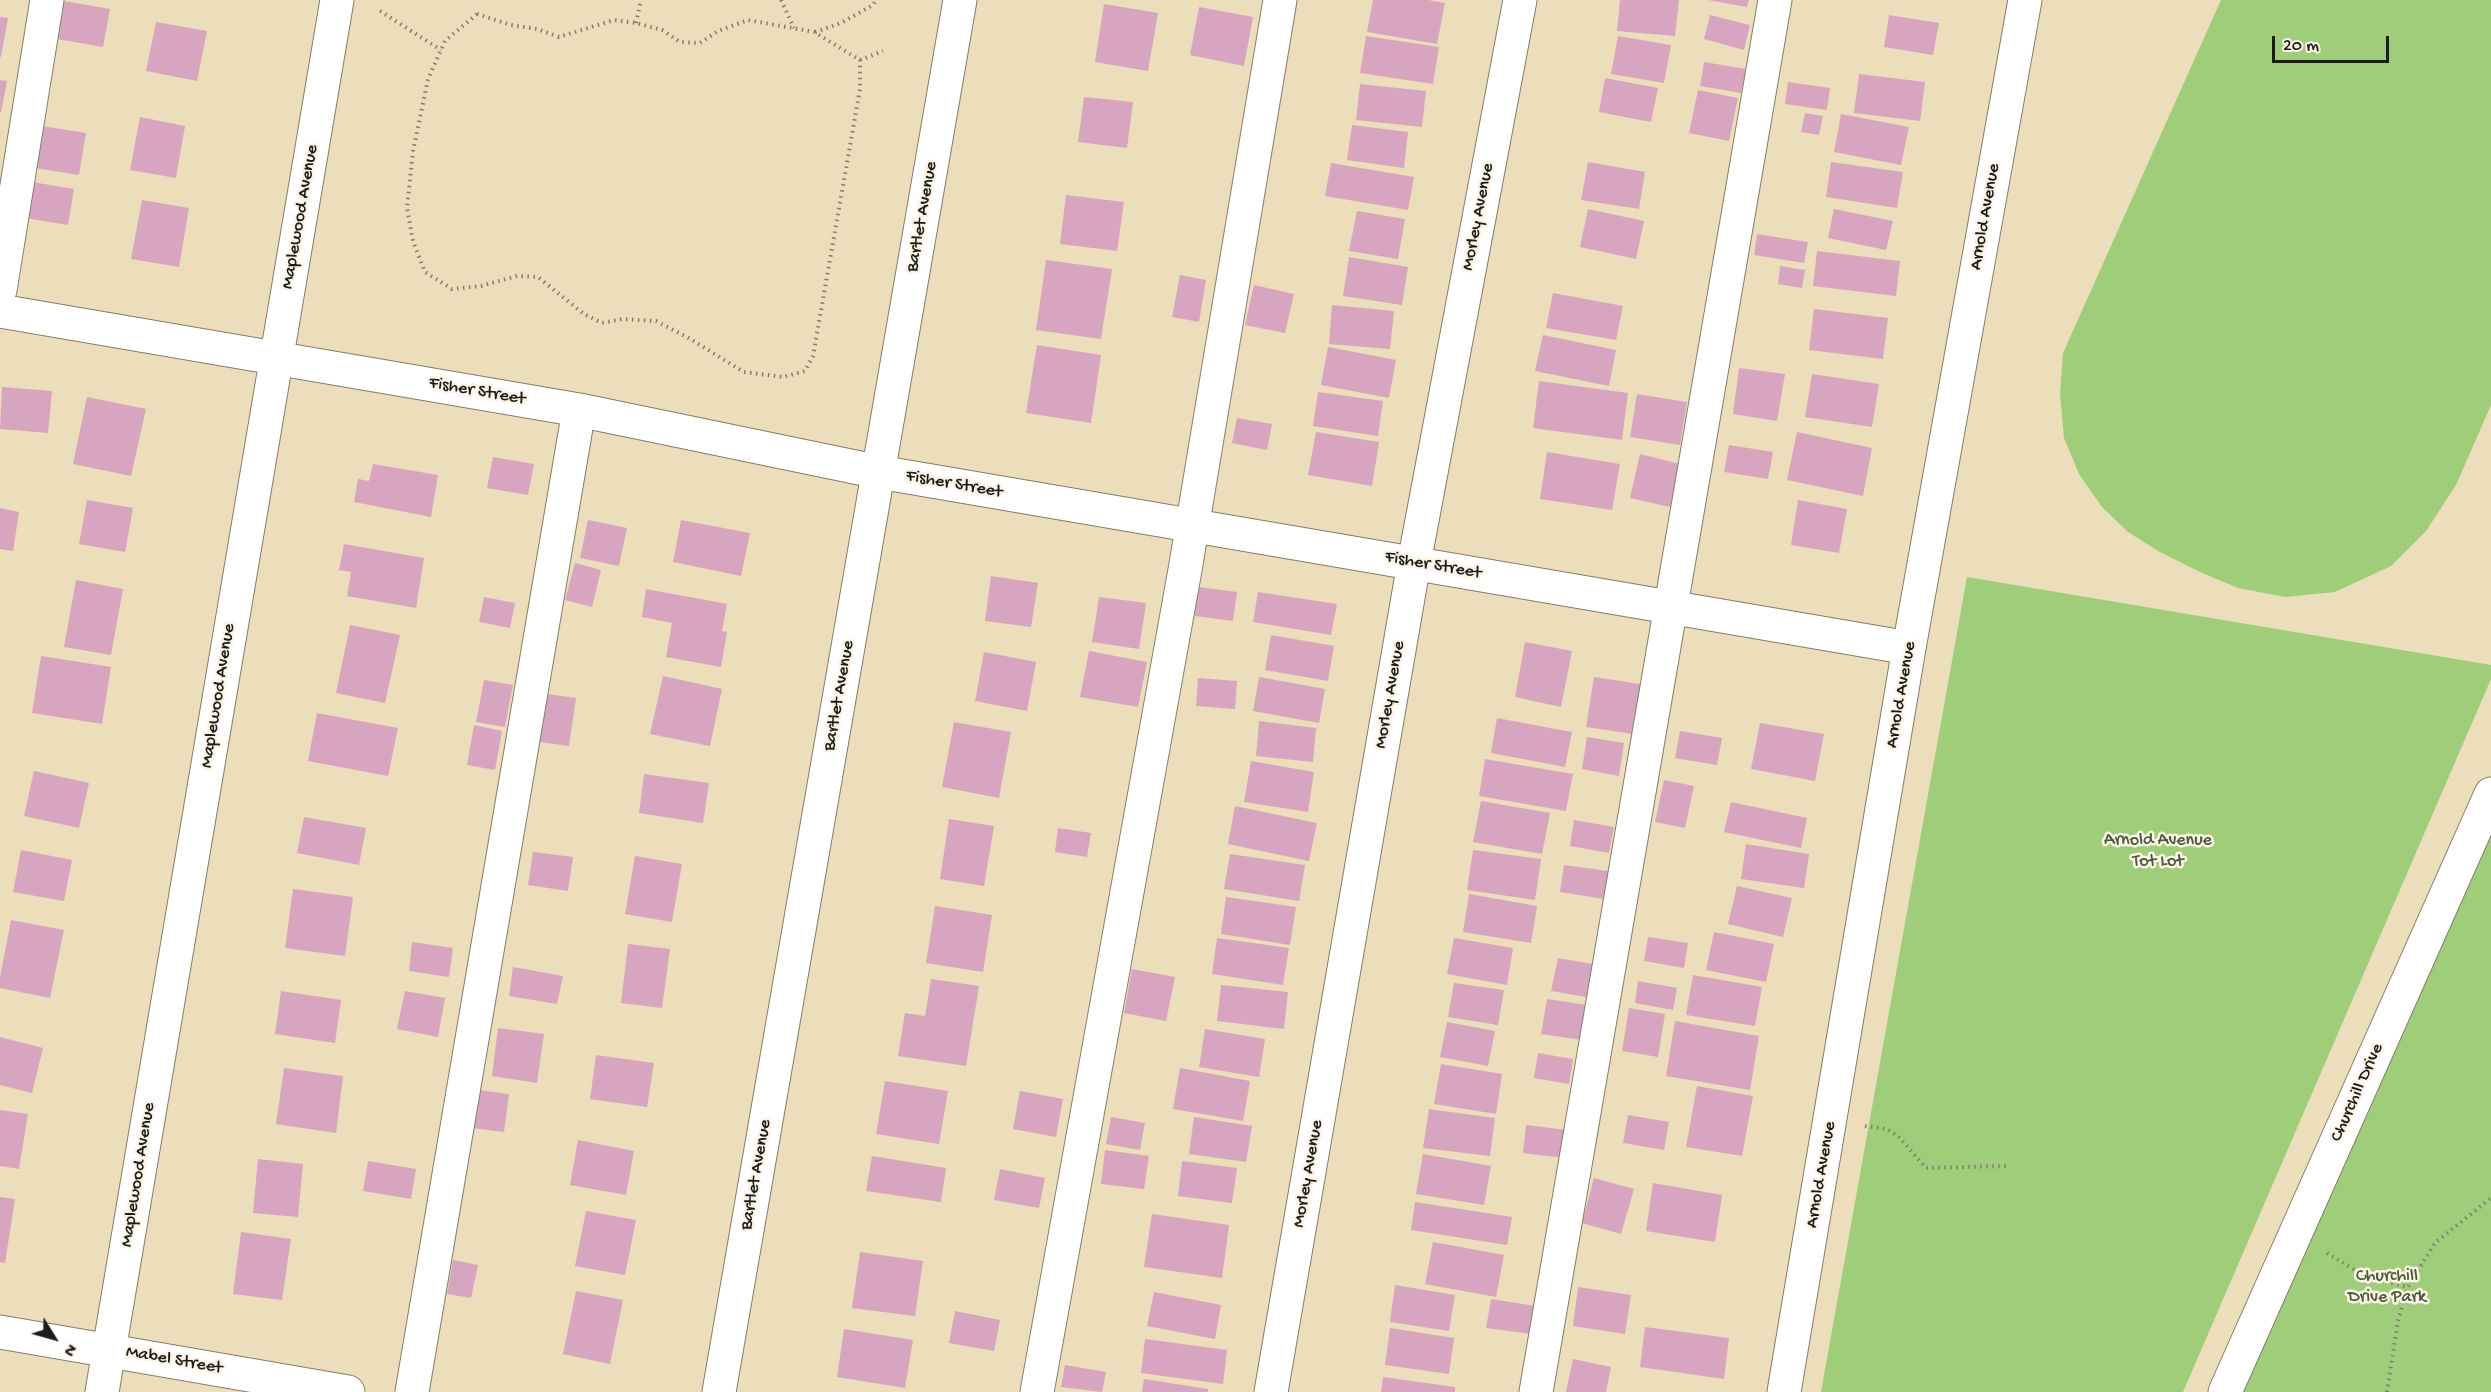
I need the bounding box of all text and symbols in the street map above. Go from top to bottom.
scale bar [2275,24,2392,62]
text: 20 m [2283,36,2319,57]
street label: Maplewood Avenue [278,143,324,291]
street label: Bartlet Avenue [903,160,943,274]
street label: Morley Avenue [1458,162,1500,272]
street label: Arnold Avenue [1966,162,2006,272]
street label: Fisher Street [427,373,527,411]
street label: Fisher Street [904,466,1004,504]
street label: Fisher Street [1383,547,1483,585]
street label: Maplewood Avenue [197,622,241,770]
street label: Bartlet Avenue [820,639,860,753]
street label: Morley Avenue [1371,640,1411,750]
street label: Arnold Avenue [1882,640,1922,750]
park label: Arnold Avenue Tot Lot [2104,830,2212,872]
street label: Churchill Drive [2327,1040,2389,1146]
street label: Maplewood Avenue [117,1101,161,1249]
street label: Bartlet Avenue [737,1118,777,1232]
street label: Morley Avenue [1289,1119,1329,1229]
street label: Arnold Avenue [1802,1120,1842,1230]
park label: Churchill Drive Park [2348,1266,2426,1308]
north arrow [24,1308,84,1368]
text: N [58,1339,80,1359]
street label: Mabel Street [124,1342,224,1380]

